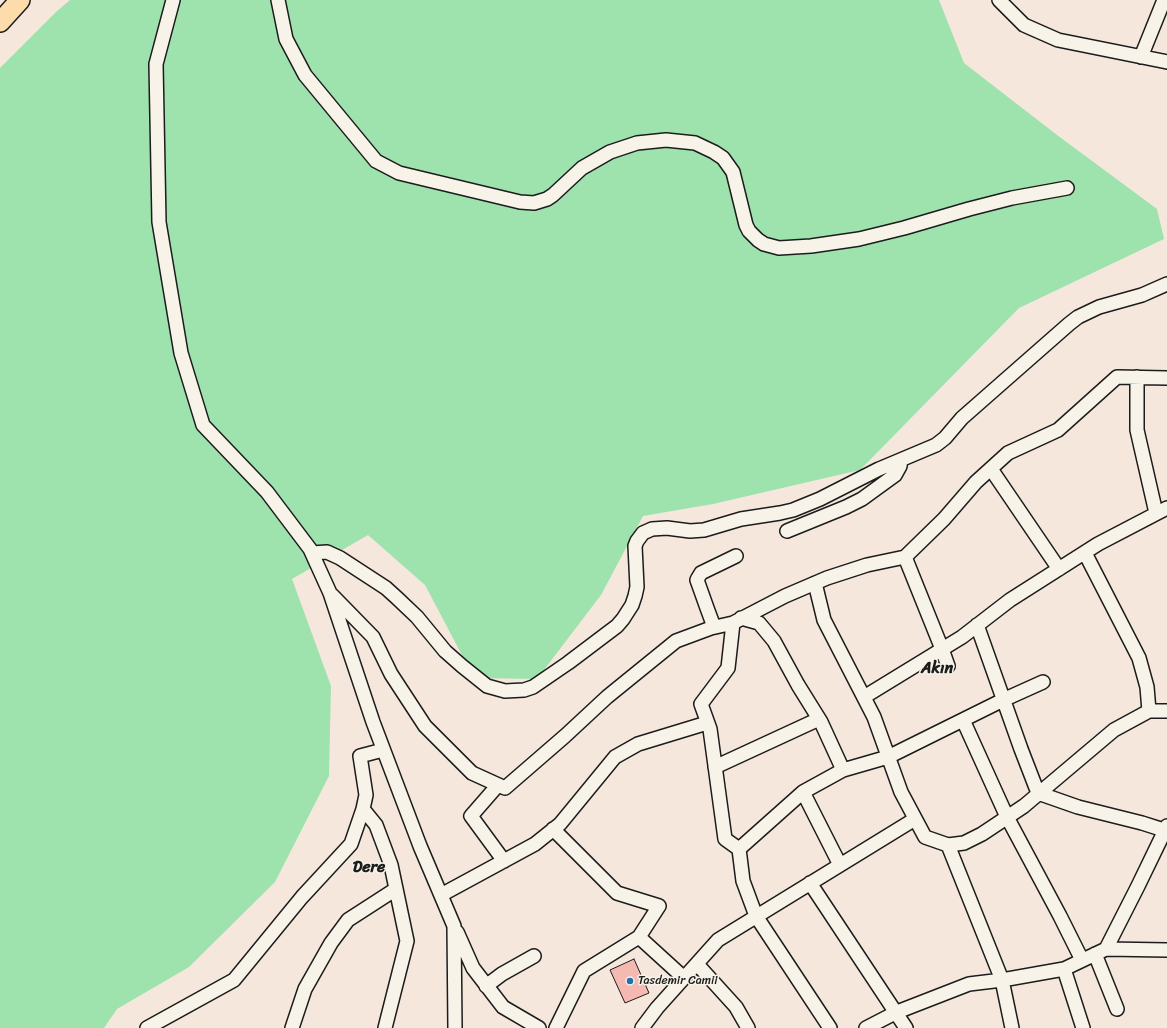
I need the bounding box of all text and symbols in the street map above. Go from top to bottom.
district label: Akın [921,659,953,679]
district label: Dere [353,858,385,878]
place label: Tasdemir Camii [638,974,718,988]
marker: Tasdemir Camii [625,976,635,986]

